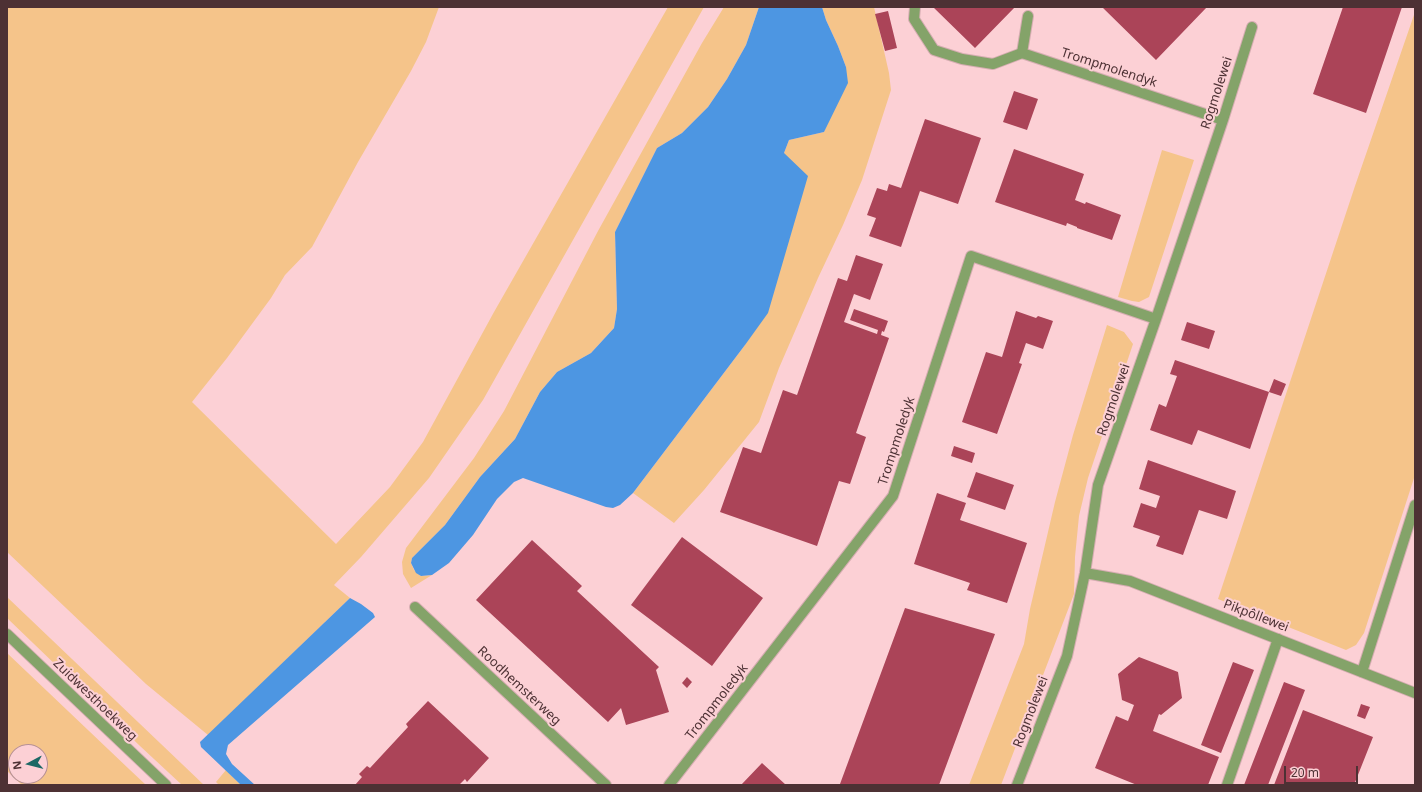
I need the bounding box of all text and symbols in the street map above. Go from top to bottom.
street label: Trompmolendyk [1059,45,1159,91]
street label: Rogmolewei [1198,55,1236,131]
street label: Rogmolewei [1094,362,1134,438]
street label: Trompmoledyk [875,395,919,487]
street label: Pikpôllewei [1221,596,1291,636]
street label: Roodhemsterweg [474,643,564,729]
street label: Zuidwesthoekweg [50,656,140,744]
street label: Trompmoledyk [683,661,751,743]
street label: Rogmolewei [1010,674,1052,750]
north arrow [8,744,48,784]
scale bar [1286,758,1360,784]
text: N [9,760,25,771]
text: 20 m [1291,764,1319,781]

